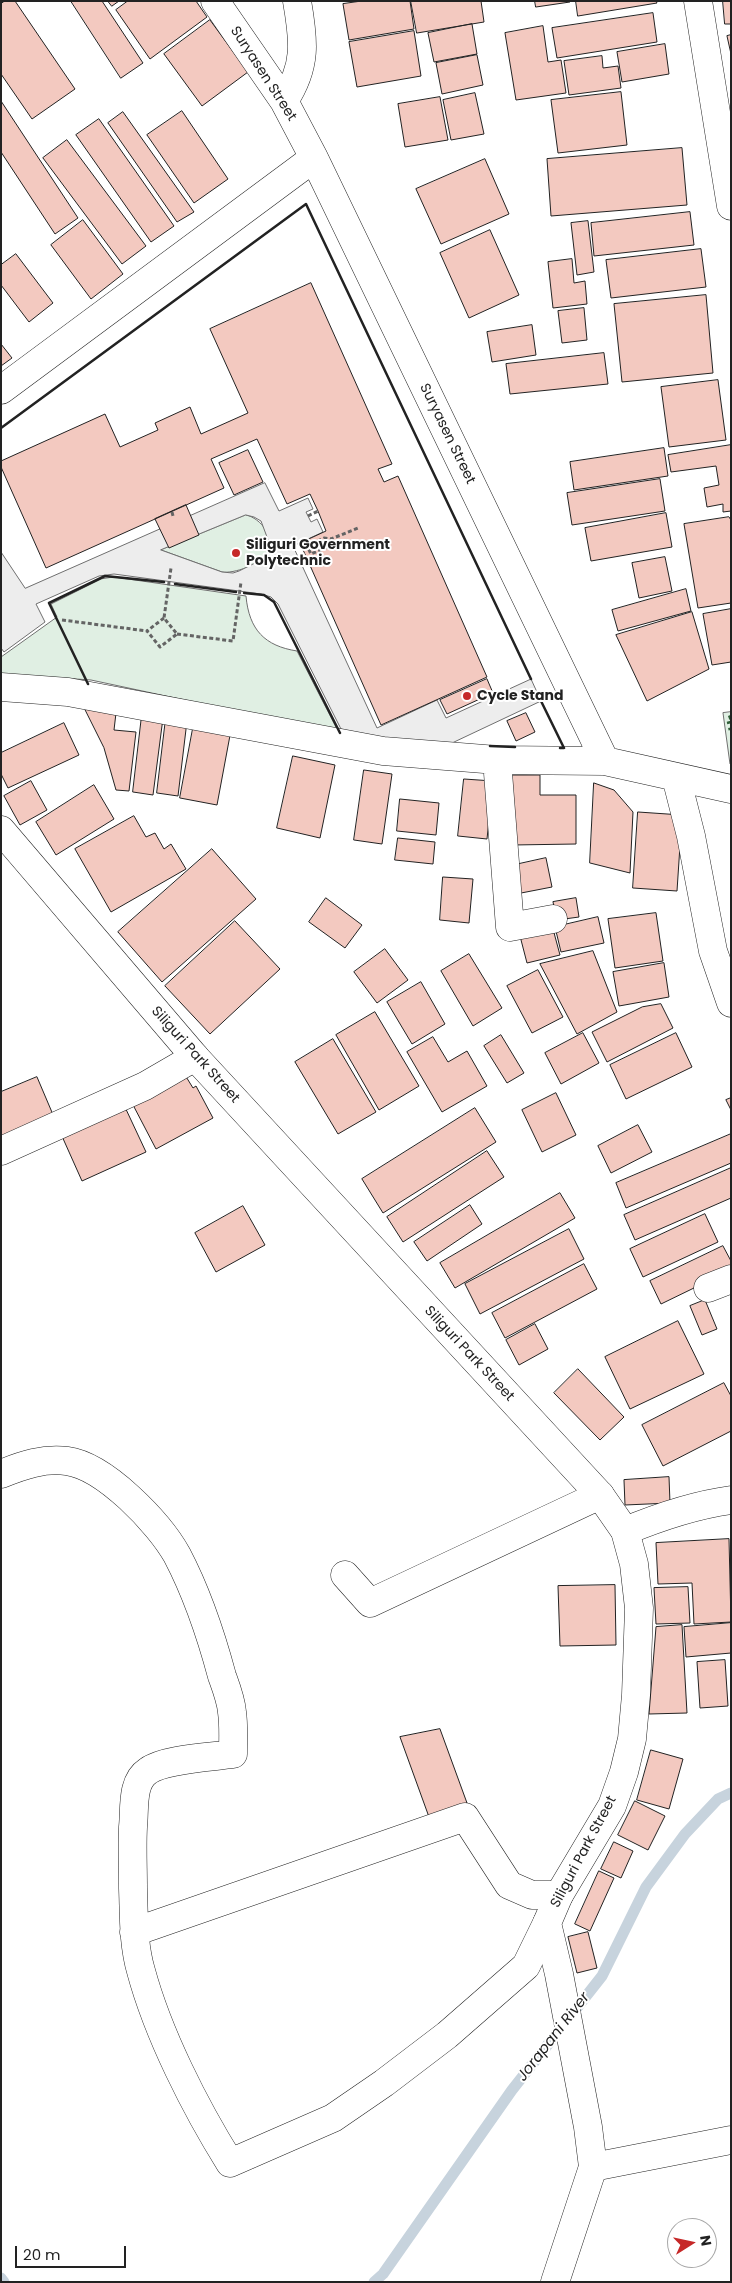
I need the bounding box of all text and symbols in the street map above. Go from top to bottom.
street label: Suryasen Street [226,24,300,124]
street label: Suryasen Street [415,381,479,487]
place label: Siliguri Government Polytechnic [246,537,390,570]
marker: Siliguri Government Polytechnic [230,547,242,559]
place label: Cycle Stand [477,688,563,704]
marker: Cycle Stand [461,690,473,702]
street label: Siliguri Park Street [147,1003,243,1107]
street label: Siliguri Park Street [421,1303,517,1405]
street label: Siliguri Park Street [547,1793,621,1911]
water label: Jorapani River [514,1989,594,2085]
north arrow [667,2218,717,2268]
text: N [695,2234,717,2247]
scale bar [18,2236,129,2268]
text: 20 m [23,2244,61,2265]

